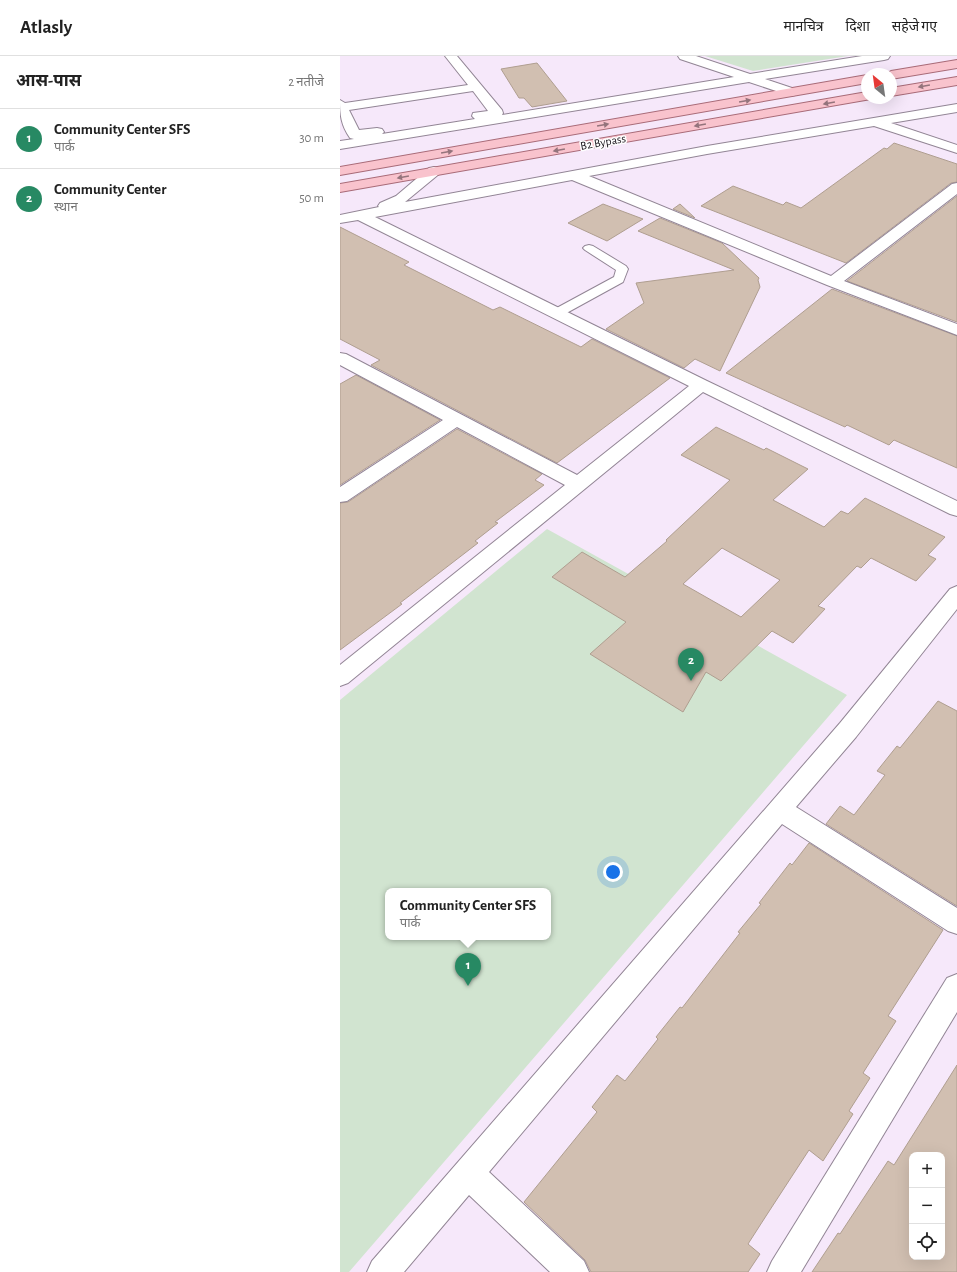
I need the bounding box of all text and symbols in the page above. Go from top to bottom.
text: Atlasly [20,18,72,37]
text: मानचित्र [784,20,824,34]
text: दिशा [846,20,870,34]
text: सहेजे गए [892,20,937,34]
north arrow [861,68,897,104]
text: आस-पास [16,72,81,89]
text: 2 नतीजे [288,76,324,89]
one-way arrow [918,83,930,89]
one-way arrow [739,97,751,103]
one-way arrow [822,100,835,106]
text: Community Center SFS [54,122,190,137]
one-way arrow [597,122,609,128]
one-way arrow [694,122,707,128]
text: 1 [27,132,31,145]
text: 30 m [299,132,324,145]
street label: B2 Bypass [579,132,627,153]
text: पार्क [54,141,75,154]
one-way arrow [552,147,565,153]
one-way arrow [441,149,454,155]
one-way arrow [397,174,409,180]
text: Community Center [54,182,166,197]
text: 2 [26,192,32,205]
text: 50 m [299,192,324,205]
text: स्थान [54,201,78,214]
pin: 2 [678,648,704,681]
your location [603,862,623,882]
popup [385,888,551,940]
text: Community Center SFS [400,898,536,913]
text: पार्क [400,917,421,930]
pin: 1 [455,953,481,986]
map controls [909,1152,945,1260]
button: + [909,1152,945,1188]
button: − [909,1188,945,1224]
button: locate [909,1224,945,1260]

